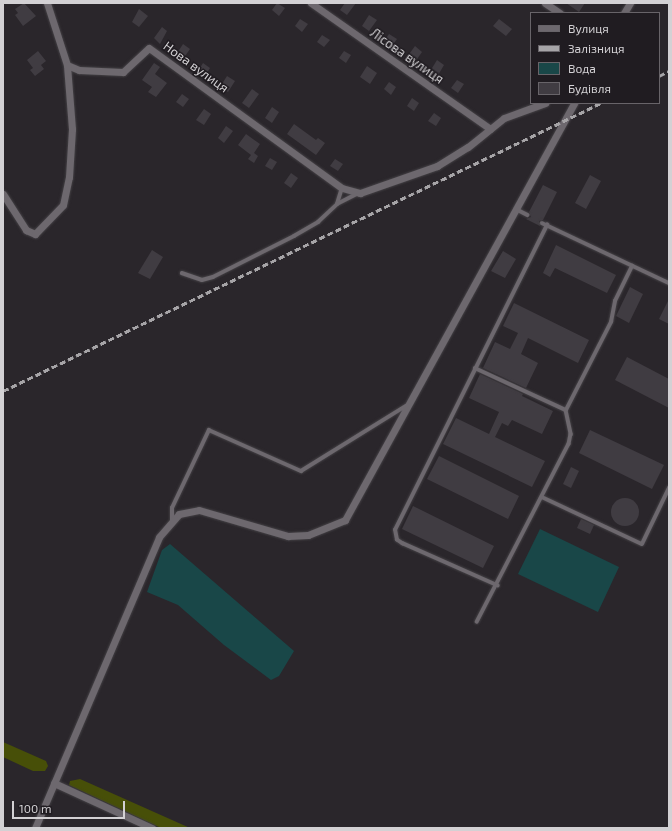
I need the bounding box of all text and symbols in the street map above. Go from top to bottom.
legend [530,12,660,104]
text: Вулиця [568,21,609,35]
street label: Лісова вулиця [367,25,447,87]
street label: Нова вулиця [160,38,232,96]
text: Залізниця [568,41,625,55]
text: Вода [568,61,596,75]
text: Будівля [568,81,611,95]
scale bar [14,793,127,819]
text: 100 m [19,801,51,815]

